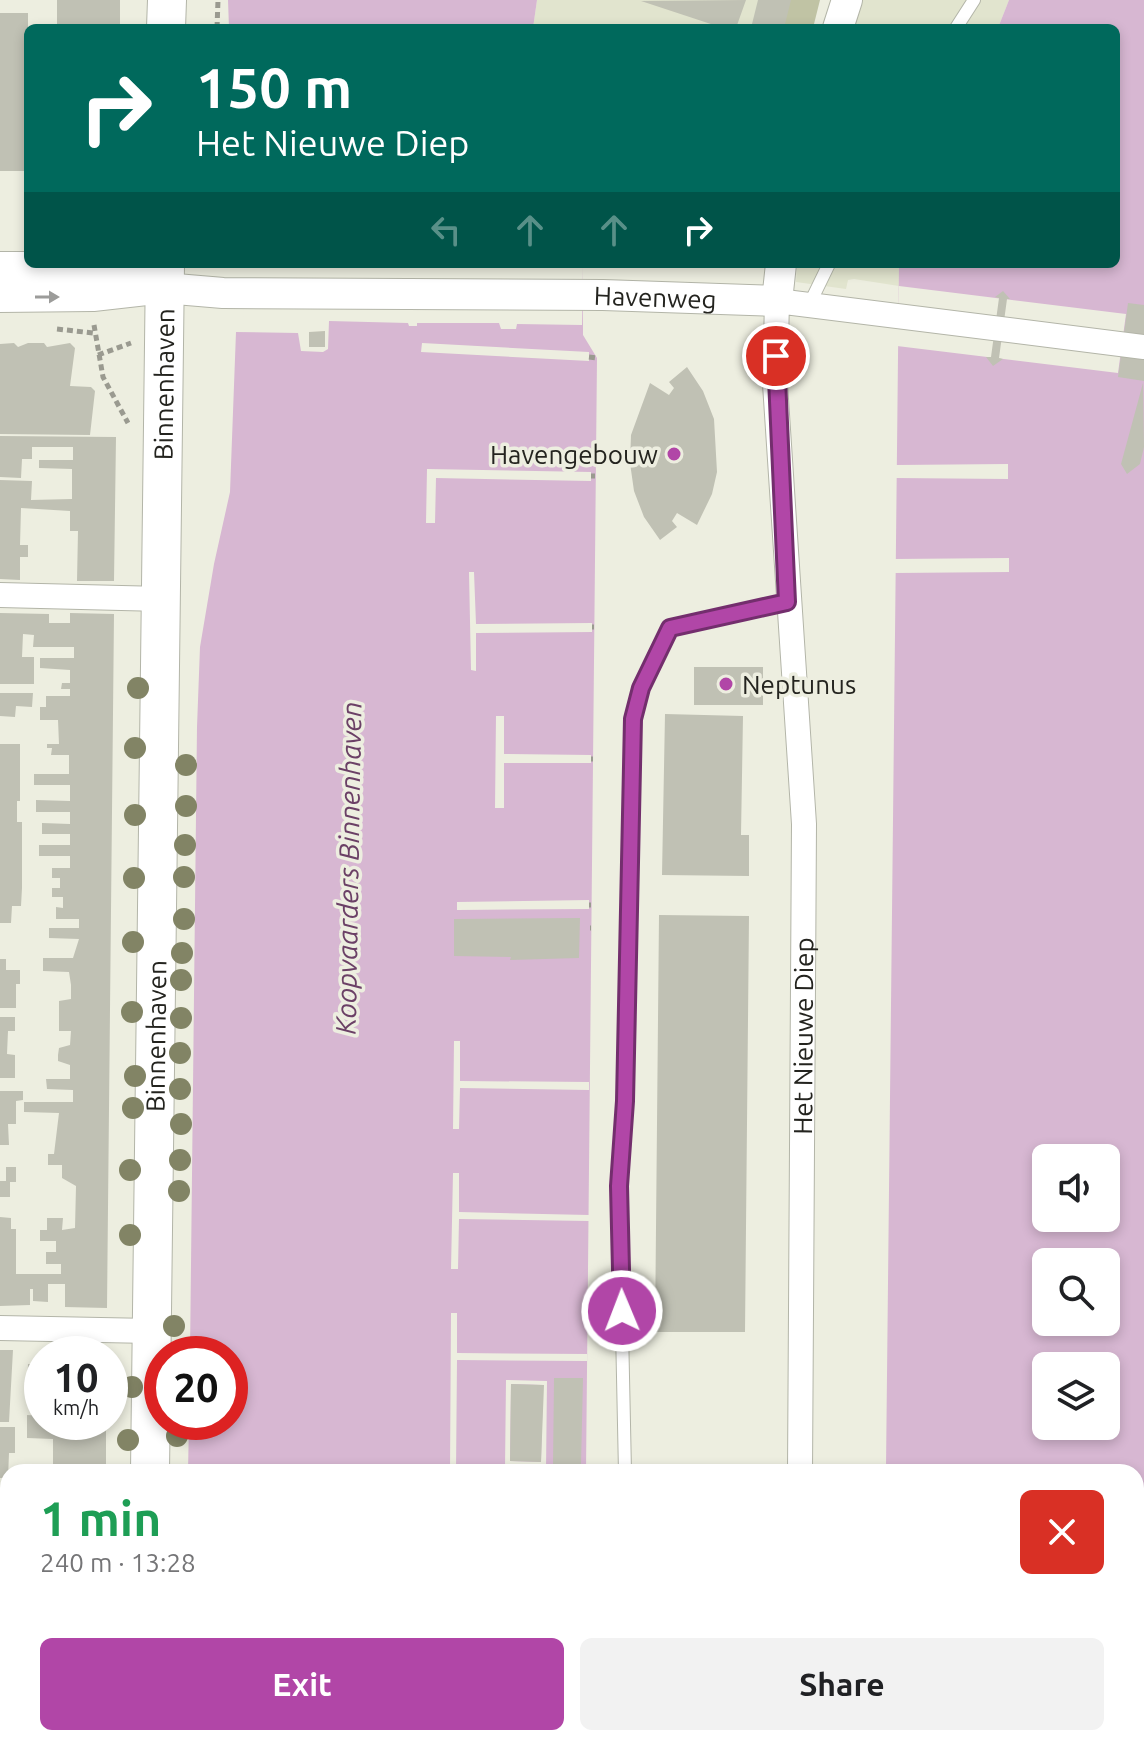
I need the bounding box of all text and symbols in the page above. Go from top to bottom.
icon: right [64,56,168,160]
text: 150 m [196,56,352,119]
text: Het Nieuwe Diep [196,122,469,163]
icon: left [424,208,468,252]
icon: ahead [508,208,552,252]
icon: ahead [592,208,636,252]
icon: right [676,208,720,252]
street label: Havenweg [593,280,717,313]
one-way arrow [35,290,60,303]
street label: Binnenhaven [148,308,179,460]
pin [742,322,810,390]
icon: arrive [754,334,798,378]
place label: Havengebouw [490,440,658,469]
marker: Havengebouw [665,445,683,463]
place label: Neptunus [742,670,856,699]
marker: Neptunus [717,675,735,693]
water label: Koopvaarders Binnenhaven [330,701,366,1035]
street label: Het Nieuwe Diep [788,937,818,1135]
street label: Binnenhaven [140,960,171,1112]
map controls [1032,1144,1120,1440]
button: sound [1032,1144,1120,1232]
button: search [1032,1248,1120,1336]
position arrow [580,1269,664,1353]
speed limit sign: 20 [144,1336,248,1440]
button: layers [1032,1352,1120,1440]
text: 10 [53,1355,99,1400]
text: km/h [53,1396,99,1419]
button: close [1020,1490,1104,1574]
text: 1 min [40,1491,161,1545]
text: 240 m · 13:28 [40,1548,196,1577]
button: Exit [40,1638,564,1730]
button: Share [580,1638,1104,1730]

